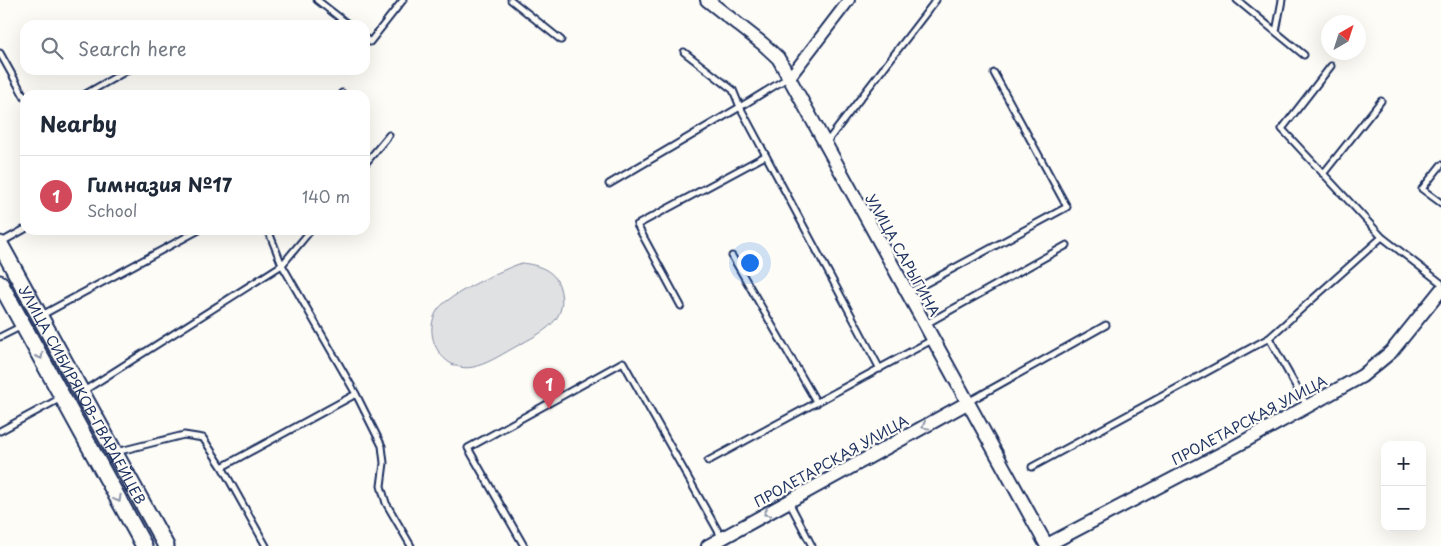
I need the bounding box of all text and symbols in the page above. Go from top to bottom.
north arrow [1321,15,1366,60]
search box [20,20,370,75]
icon: search [38,34,66,62]
text: Search here [78,34,187,62]
text: Nearby [40,107,117,139]
text: Гимназия №17 [87,170,232,198]
text: 1 [52,184,60,208]
text: 140 m [302,184,350,208]
street label: УЛИЦА САРЫГИНА [861,190,946,320]
text: School [87,198,137,222]
your location [737,250,763,276]
street label: УЛИЦА СИБИРЯКОВ-ГВАРДЕЙЦЕВ [14,282,151,508]
one-way arrow [34,351,44,360]
pin: 1 [533,368,565,409]
street label: ПРОЛЕТАРСКАЯ УЛИЦА [1167,370,1331,470]
street label: ПРОЛЕТАРСКАЯ УЛИЦА [750,410,912,512]
one-way arrow [921,420,930,430]
map controls [1381,441,1426,531]
button: + [1381,441,1426,486]
button: − [1381,486,1426,531]
one-way arrow [112,493,122,502]
one-way arrow [764,507,773,517]

